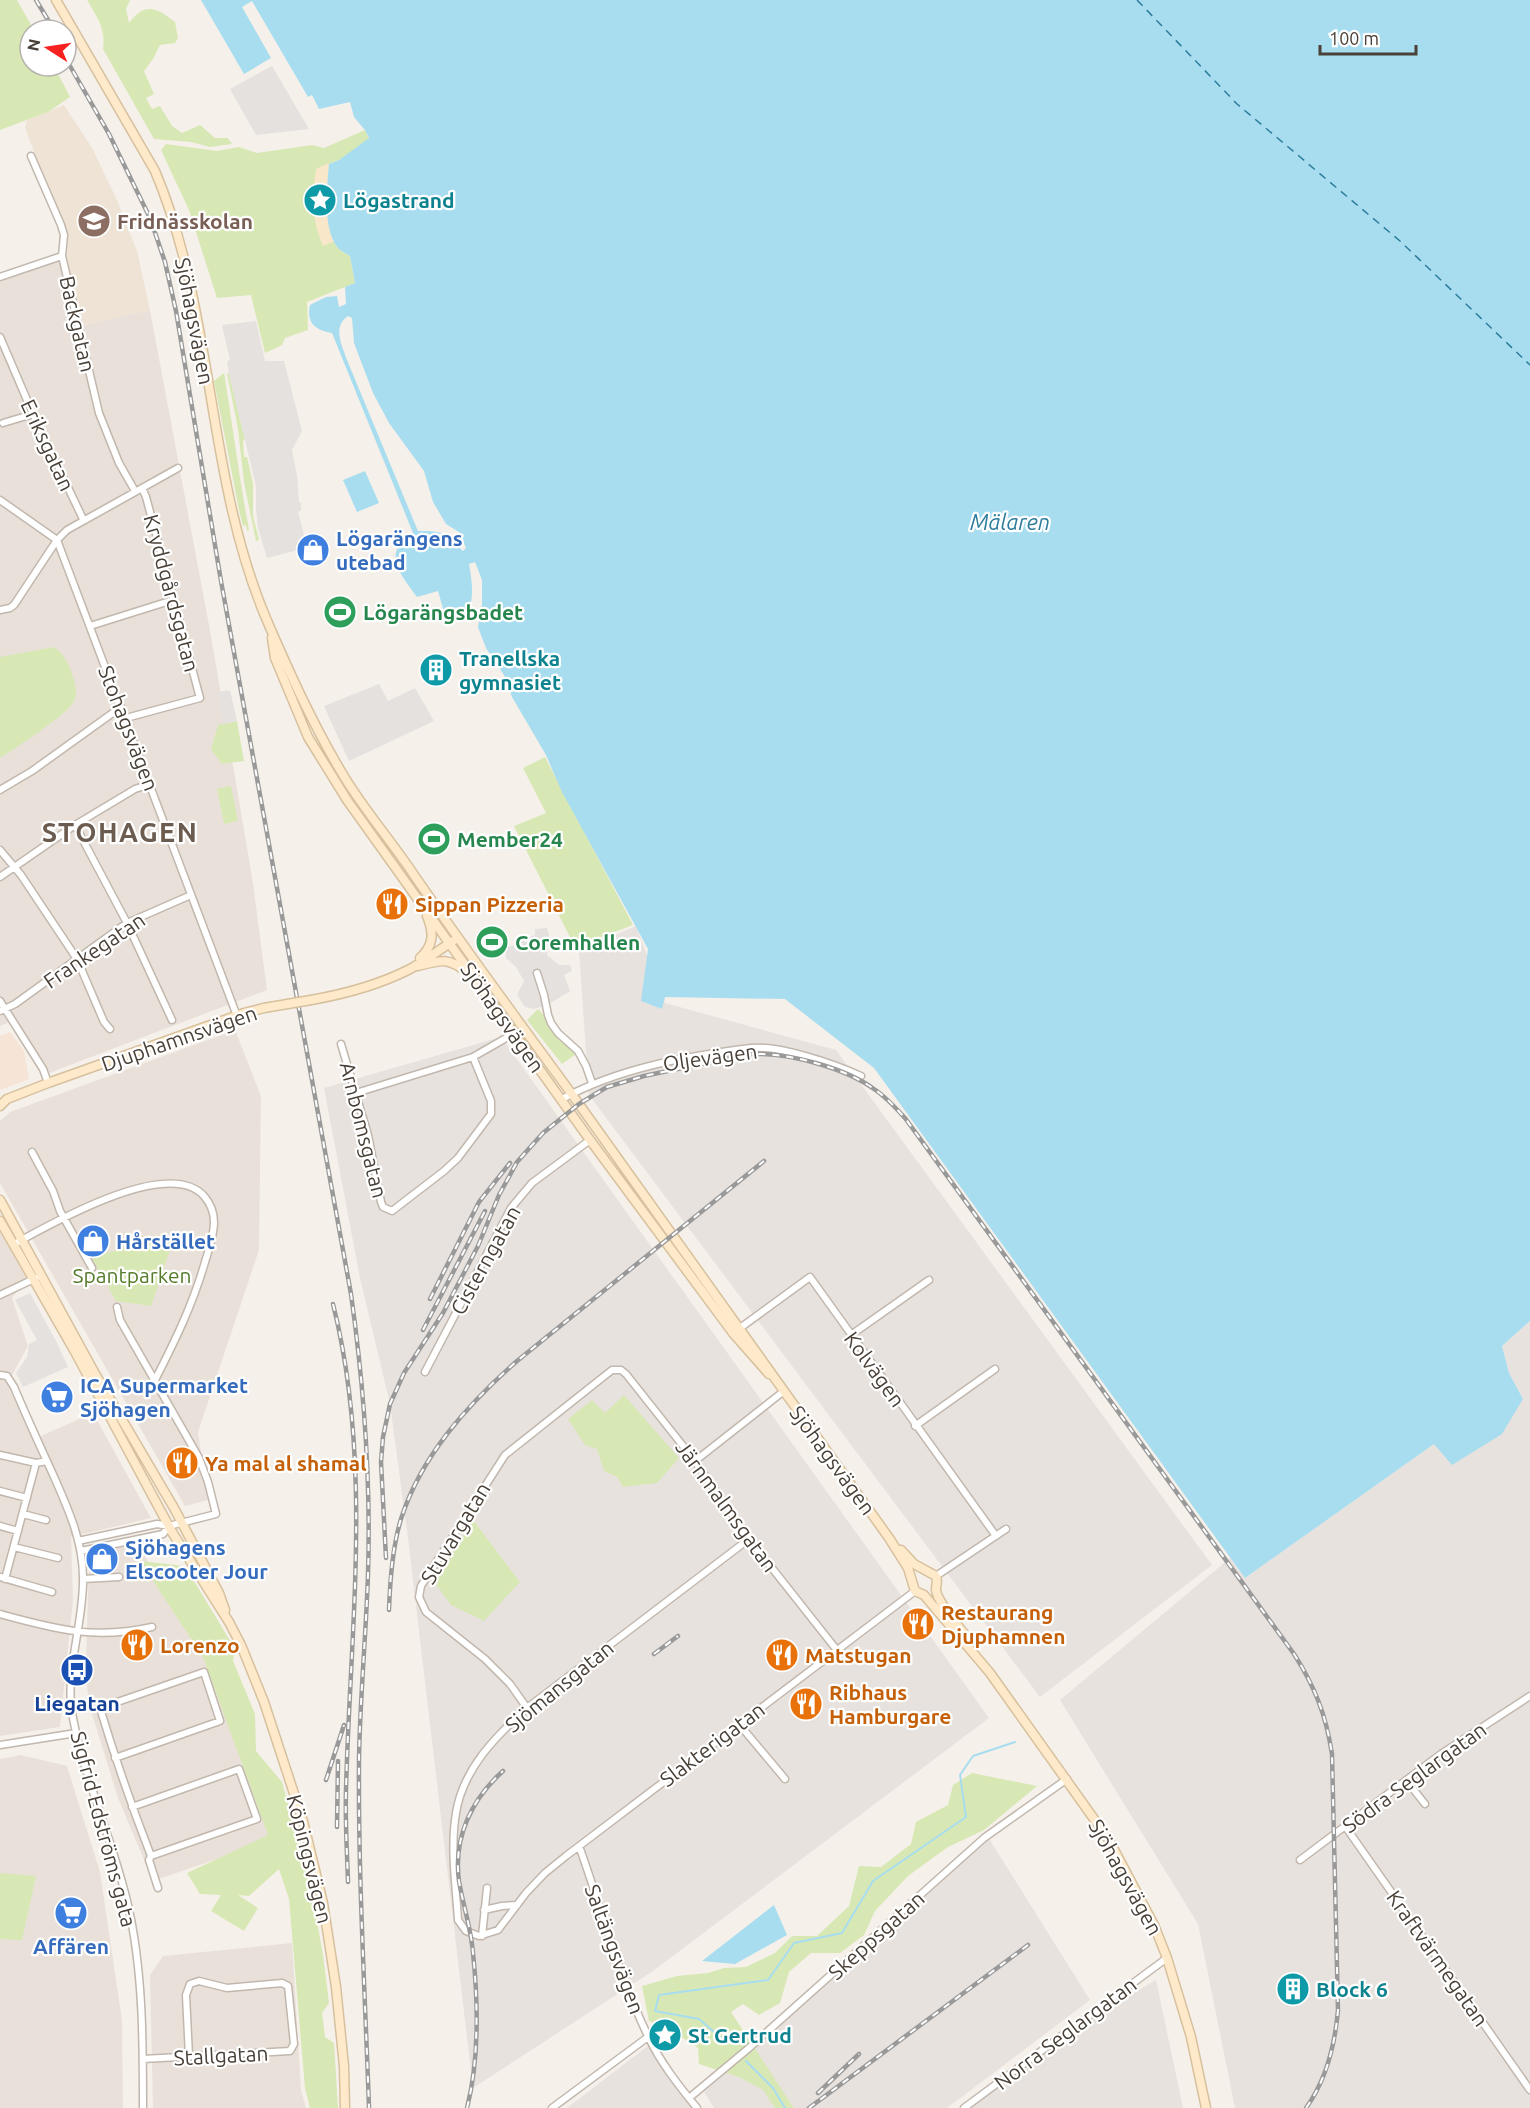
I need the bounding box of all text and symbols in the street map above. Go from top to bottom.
north arrow [18,18,78,78]
scale bar [1320,18,1416,56]
text: 100 m [1329,28,1379,48]
text: N [23,37,43,53]
place icon: Lögastrand [302,182,338,218]
place label: Lögastrand [343,188,455,212]
school or university icon: Fridnässkolan [76,203,112,239]
place label: Fridnässkolan [117,209,253,233]
street label: Sjöhagsvägen [171,255,219,387]
street label: Backgatan [55,274,101,374]
street label: Eriksgatan [16,395,80,495]
water label: Mälaren [970,509,1050,534]
street label: Kryddgårdsgatan [139,512,205,674]
place label: Lögarängens utebad [336,526,463,574]
shop icon: Lögarängens utebad [295,532,331,568]
sports icon: Lögarängsbadet [322,594,358,630]
place label: Lögarängsbadet [363,600,523,624]
place label: Tranellska gymnasiet [459,646,561,694]
building icon: Tranellska gymnasiet [418,652,454,688]
street label: Stohagsvägen [94,662,164,794]
district label: STOHAGEN [42,817,198,847]
sports icon: Member24 [416,821,452,857]
place label: Member24 [457,827,563,851]
restaurant icon: Sippan Pizzeria [374,886,410,922]
place label: Sippan Pizzeria [415,892,564,916]
street label: Frankegatan [39,907,149,993]
sports icon: Coremhallen [474,924,510,960]
place label: Coremhallen [515,930,640,954]
street label: Sjöhagsvägen [456,957,550,1077]
street label: Djuphamnsvägen [98,1000,260,1076]
street label: Oljevägen [661,1038,759,1076]
street label: Arnbomsgatan [336,1060,392,1200]
street label: Cisterngatan [445,1201,525,1319]
shop icon: Hårstället [75,1223,111,1259]
place label: Hårstället [116,1229,215,1253]
park label: Spantparken [72,1263,192,1287]
street label: Kolvägen [840,1327,910,1411]
place label: ICA Supermarket Sjöhagen [80,1373,248,1421]
supermarket icon: ICA Supermarket Sjöhagen [39,1379,75,1415]
street label: Sjöhagsvägen [785,1401,881,1519]
street label: Järnmalmsgatan [671,1436,783,1576]
restaurant icon: Ya mal al shamal [164,1445,200,1481]
place label: Ya mal al shamal [205,1451,367,1475]
street label: Stuvargatan [415,1478,495,1588]
place label: Sjöhagens Elscooter Jour [125,1535,268,1583]
shop icon: Sjöhagens Elscooter Jour [84,1541,120,1577]
place label: Restaurang Djuphamnen [941,1600,1065,1648]
restaurant icon: Restaurang Djuphamnen [900,1606,936,1642]
restaurant icon: Lorenzo [119,1627,155,1663]
place label: Lorenzo [160,1633,240,1657]
street label: Sjömansgatan [500,1635,618,1737]
restaurant icon: Matstugan [764,1637,800,1673]
place label: Matstugan [805,1643,911,1667]
bus stop icon: Liegatan [59,1652,95,1688]
place label: Ribhaus Hamburgare [829,1680,951,1728]
restaurant icon: Ribhaus Hamburgare [788,1686,824,1722]
place label: Liegatan [34,1691,120,1715]
street label: Slakterigatan [655,1697,769,1791]
street label: Södra Seglargatan [1337,1717,1491,1837]
street label: Sigfrid Edströms gata [66,1728,142,1930]
street label: Köpingsvägen [282,1792,338,1926]
street label: Sjöhagsvägen [1084,1815,1168,1939]
street label: Saltängsvägen [580,1881,650,2017]
street label: Kraftvärmegatan [1382,1885,1494,2031]
street label: Skeppsgatan [823,1886,929,1984]
supermarket icon: Affären [53,1895,89,1931]
place label: Affären [33,1934,109,1958]
building icon: Block 6 [1275,1971,1311,2007]
street label: Norra Seglargatan [989,1972,1141,2094]
place label: Block 6 [1316,1977,1388,2001]
place icon: St Gertrud [647,2017,683,2053]
place label: St Gertrud [688,2023,792,2047]
street label: Stallgatan [173,2041,269,2069]

